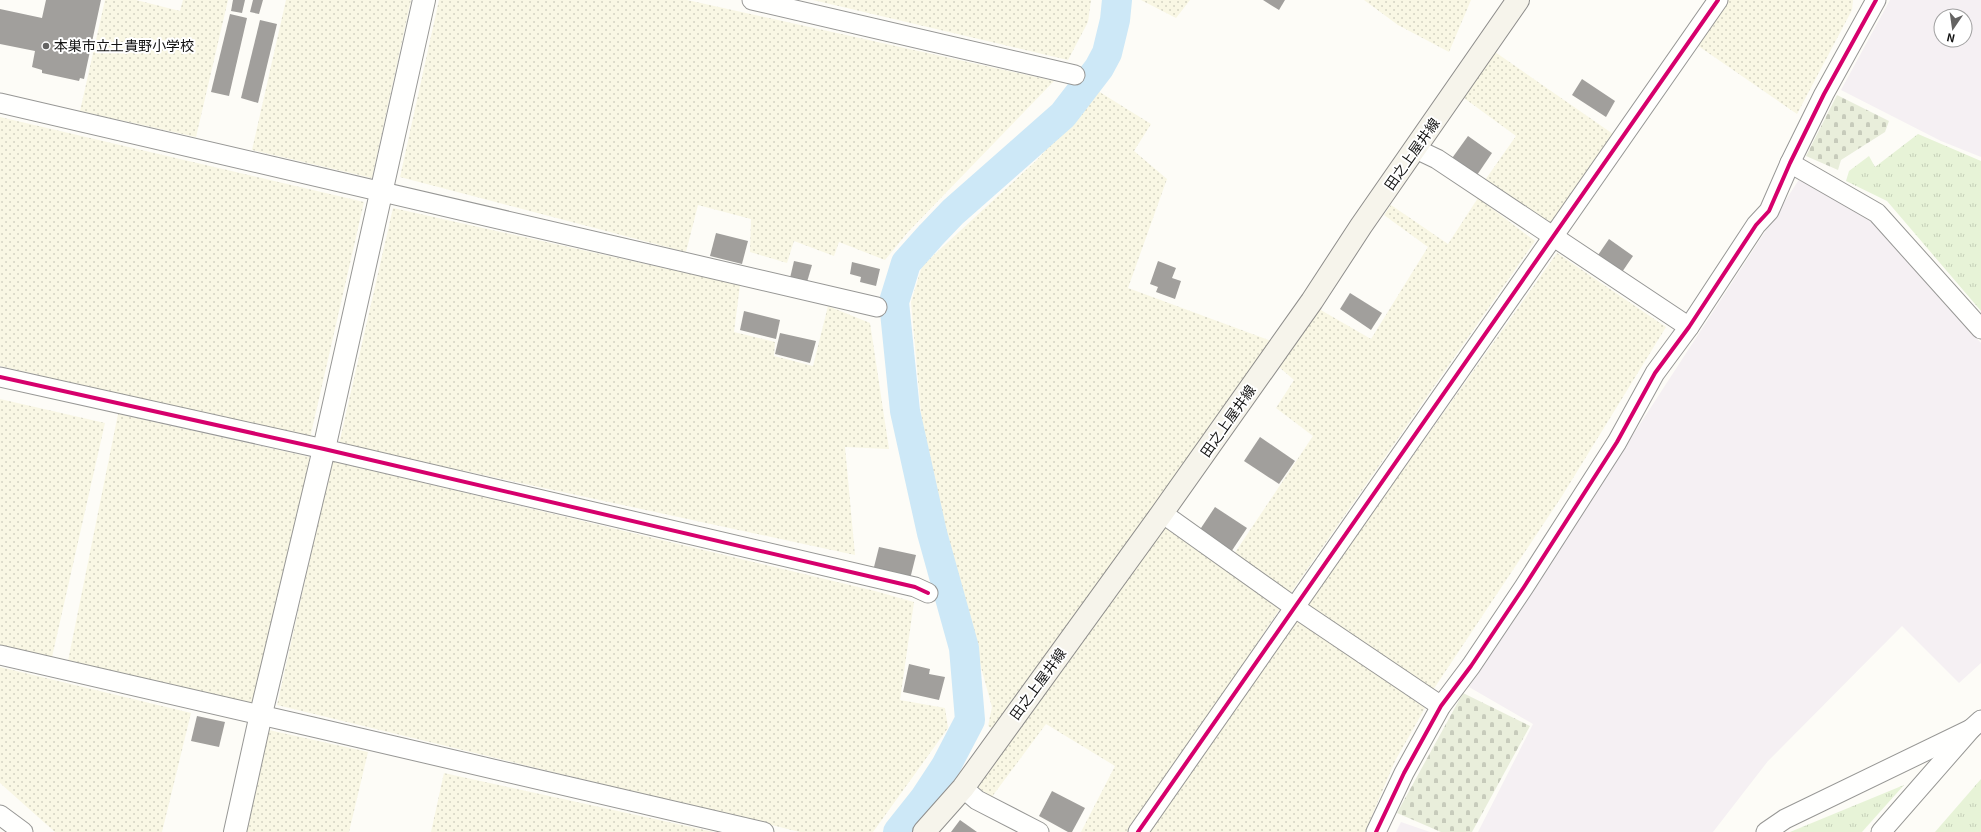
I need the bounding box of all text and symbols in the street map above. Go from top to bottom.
north arrow [1933,8,1973,48]
text: N [1945,30,1956,47]
place label: 本巣市立土貴野小学校 [54,35,194,55]
marker: 本巣市立土貴野小学校 [41,41,51,51]
street label: 田之上屋井線 [1379,113,1443,194]
street label: 田之上屋井線 [1195,380,1259,461]
street label: 田之上屋井線 [1004,644,1070,723]

